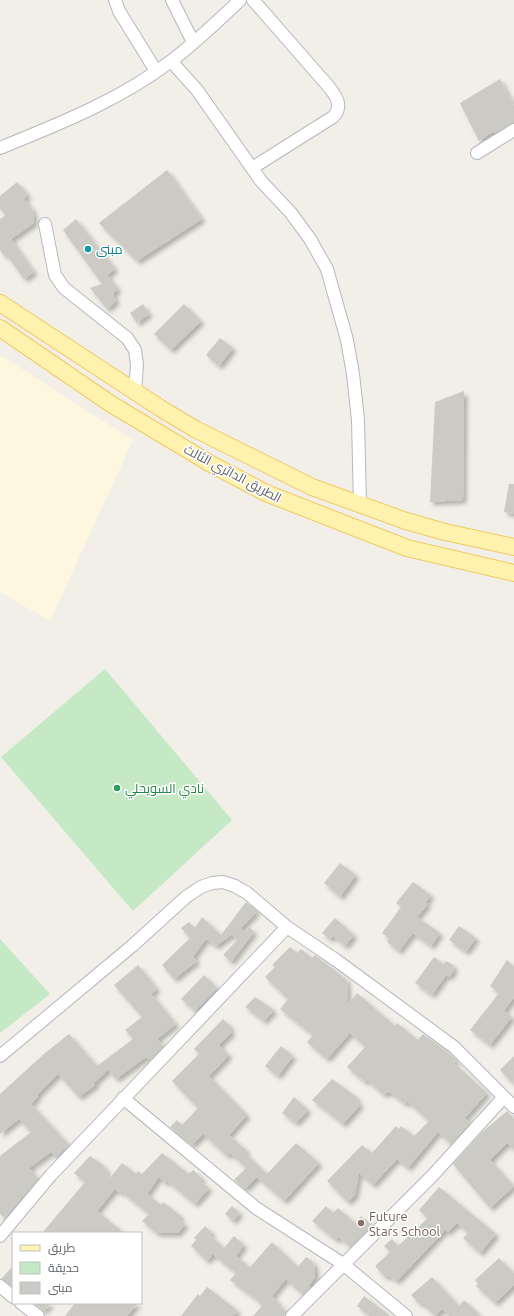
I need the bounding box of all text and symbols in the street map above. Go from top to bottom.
place label: مبنى [96,242,123,257]
marker: مبنى [83,244,93,254]
street label: الطريق الدائري الثالث [180,441,284,508]
place label: نادي السويحلي [125,781,204,799]
marker: نادي السويحلي [112,783,122,793]
place label: Future Stars School [369,1209,441,1238]
marker: Future Stars School [356,1218,366,1228]
legend [12,1232,142,1304]
text: طريق [48,1241,76,1255]
text: حديقة [48,1261,79,1275]
text: مبنى [48,1281,73,1295]

